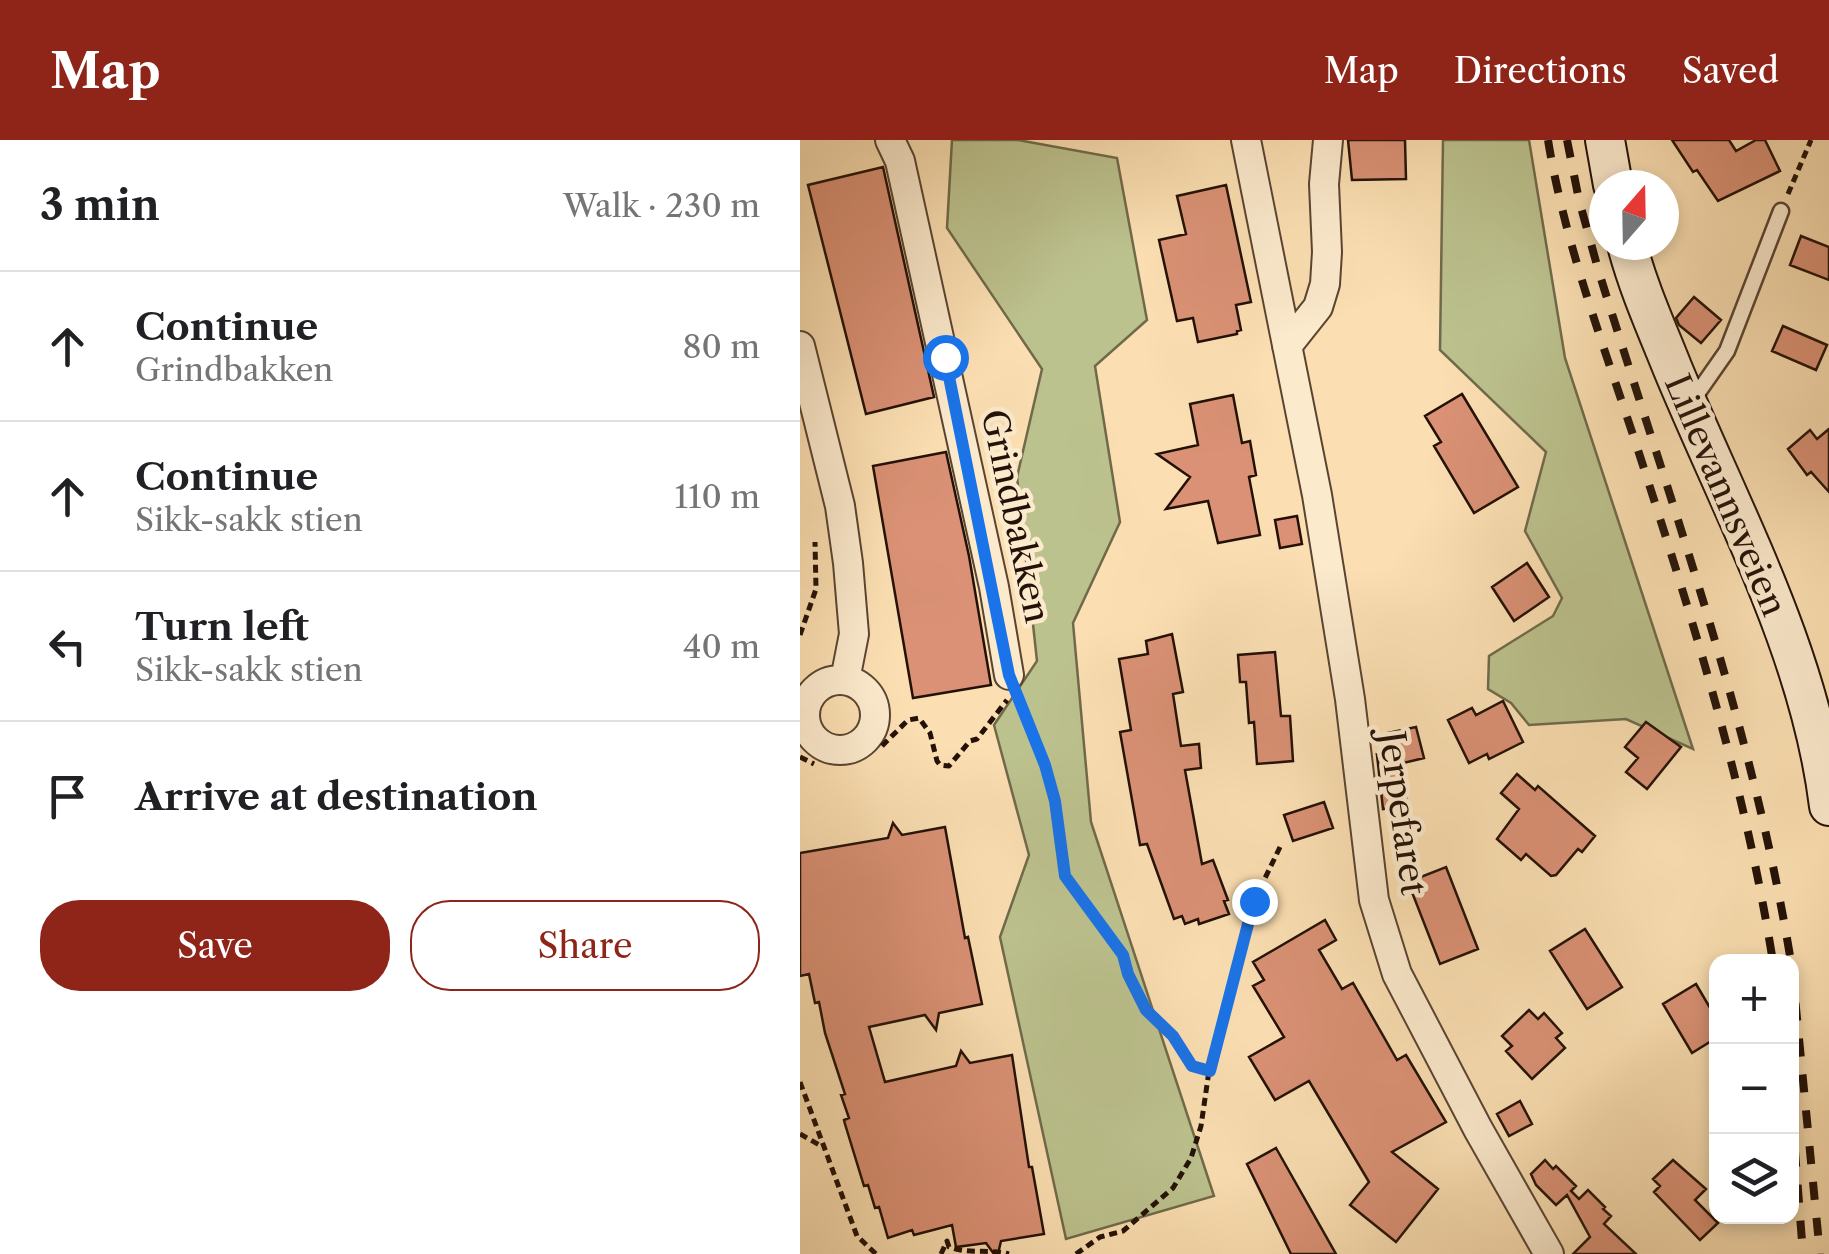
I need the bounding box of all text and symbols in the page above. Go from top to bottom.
text: Map [50,41,161,100]
text: Map [1324,49,1399,92]
text: Directions [1454,49,1627,92]
text: Saved [1682,49,1779,92]
north arrow [1589,170,1679,260]
text: 3 min [40,179,160,231]
text: Walk · 230 m [563,186,760,225]
text: Continue [135,303,318,350]
icon: ahead [40,319,95,374]
text: 80 m [682,327,760,366]
route start [923,335,969,381]
text: Grindbakken [135,350,333,389]
street label: Lillevannsveien [1656,368,1796,622]
street label: Grindbakken [972,405,1060,627]
text: Continue [135,453,318,500]
icon: ahead [40,469,95,524]
text: 110 m [674,477,760,516]
text: Sikk-sakk stien [135,500,363,539]
text: Turn left [135,603,309,650]
icon: left [40,619,95,674]
text: 40 m [683,627,760,666]
text: Sikk-sakk stien [135,650,363,689]
street label: Jerpefaret [1370,724,1436,898]
icon: arrive [40,769,95,824]
text: Arrive at destination [135,773,538,820]
route end [1232,879,1278,925]
button: Save [40,900,390,991]
button: Share [410,900,760,991]
map controls [1709,954,1799,1224]
button: + [1709,954,1799,1044]
button: − [1709,1044,1799,1134]
button: layers [1709,1134,1799,1224]

